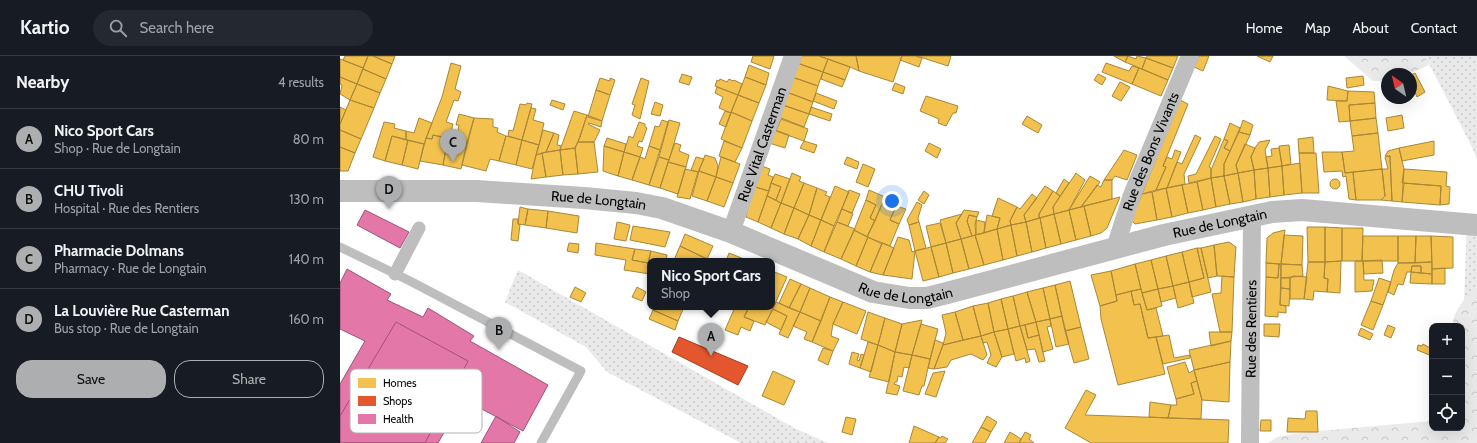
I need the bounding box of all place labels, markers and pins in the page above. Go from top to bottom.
pin: C [440,129,466,162]
pin: D [376,176,402,209]
pin: B [486,317,512,350]
pin: A [698,323,724,356]

